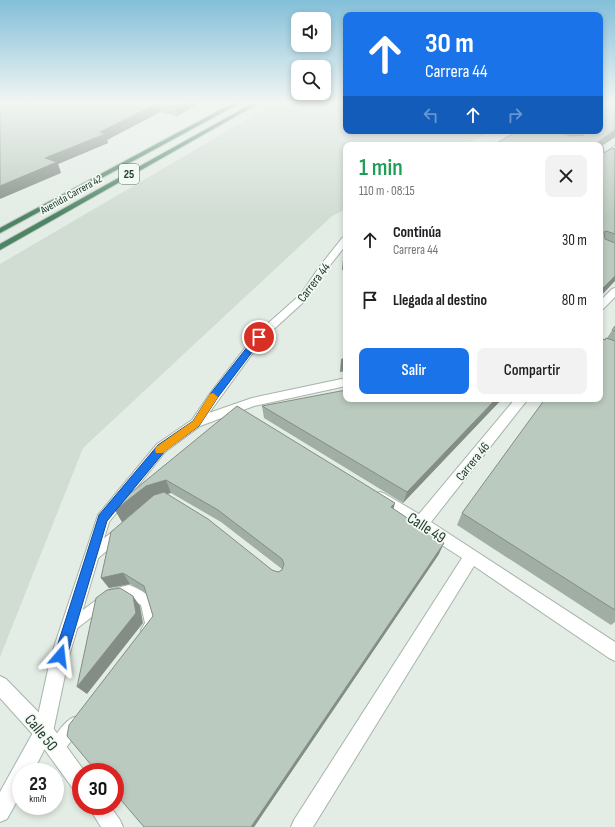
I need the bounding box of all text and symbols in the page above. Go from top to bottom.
map controls [291,12,331,100]
button: sound [291,12,331,52]
text: 30 m [425,27,474,60]
icon: ahead [359,28,411,80]
button: search [291,60,331,100]
text: Carrera 44 [425,61,487,82]
icon: left [420,104,442,126]
icon: ahead [462,104,484,126]
icon: right [504,104,526,126]
text: 1 min [359,153,403,182]
button: close [545,155,587,197]
road number: 25 [119,164,139,184]
street label: Avenida Carrera 42 [37,172,105,217]
text: 110 m · 08:15 [359,183,415,199]
text: Continúa [393,223,441,242]
icon: ahead [359,229,381,251]
text: 30 m [562,231,587,250]
text: Carrera 44 [393,242,438,258]
street label: Carrera 44 [294,259,334,305]
icon: arrive [359,289,381,311]
text: Llegada al destino [393,291,487,310]
text: 80 m [562,291,587,310]
pin [242,320,276,354]
icon: arrive [248,326,270,348]
button: Salir [359,348,469,394]
button: Compartir [477,348,587,394]
street label: Carrera 46 [452,439,493,484]
street label: Calle 49 [403,509,449,548]
position arrow [39,635,81,677]
street label: Calle 50 [20,711,61,755]
speed limit sign: 30 [72,763,124,815]
text: 23 [29,772,47,796]
text: km/h [29,793,47,805]

